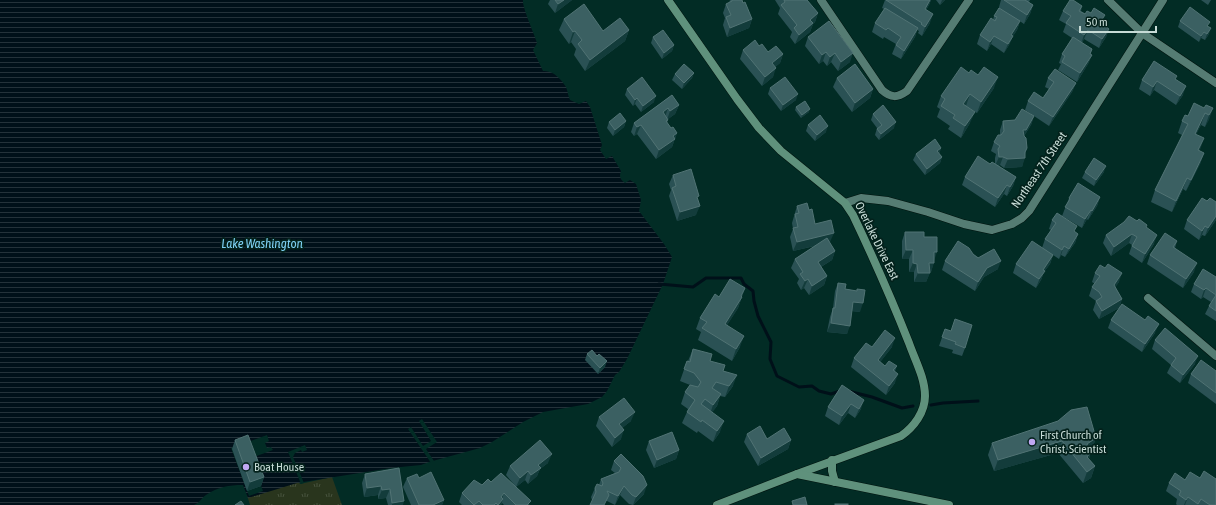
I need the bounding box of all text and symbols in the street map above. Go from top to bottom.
scale bar [1080,8,1156,34]
text: 50 m [1086,15,1108,29]
street label: Northeast 7th Street [1008,129,1070,211]
street label: Overlake Drive East [852,200,902,283]
water label: Lake Washington [221,236,304,251]
place label: First Church of Christ, Scientist [1040,428,1107,456]
marker: First Church of Christ, Scientist [1027,437,1037,447]
place label: Boat House [254,460,304,474]
marker: Boat House [241,462,251,472]

